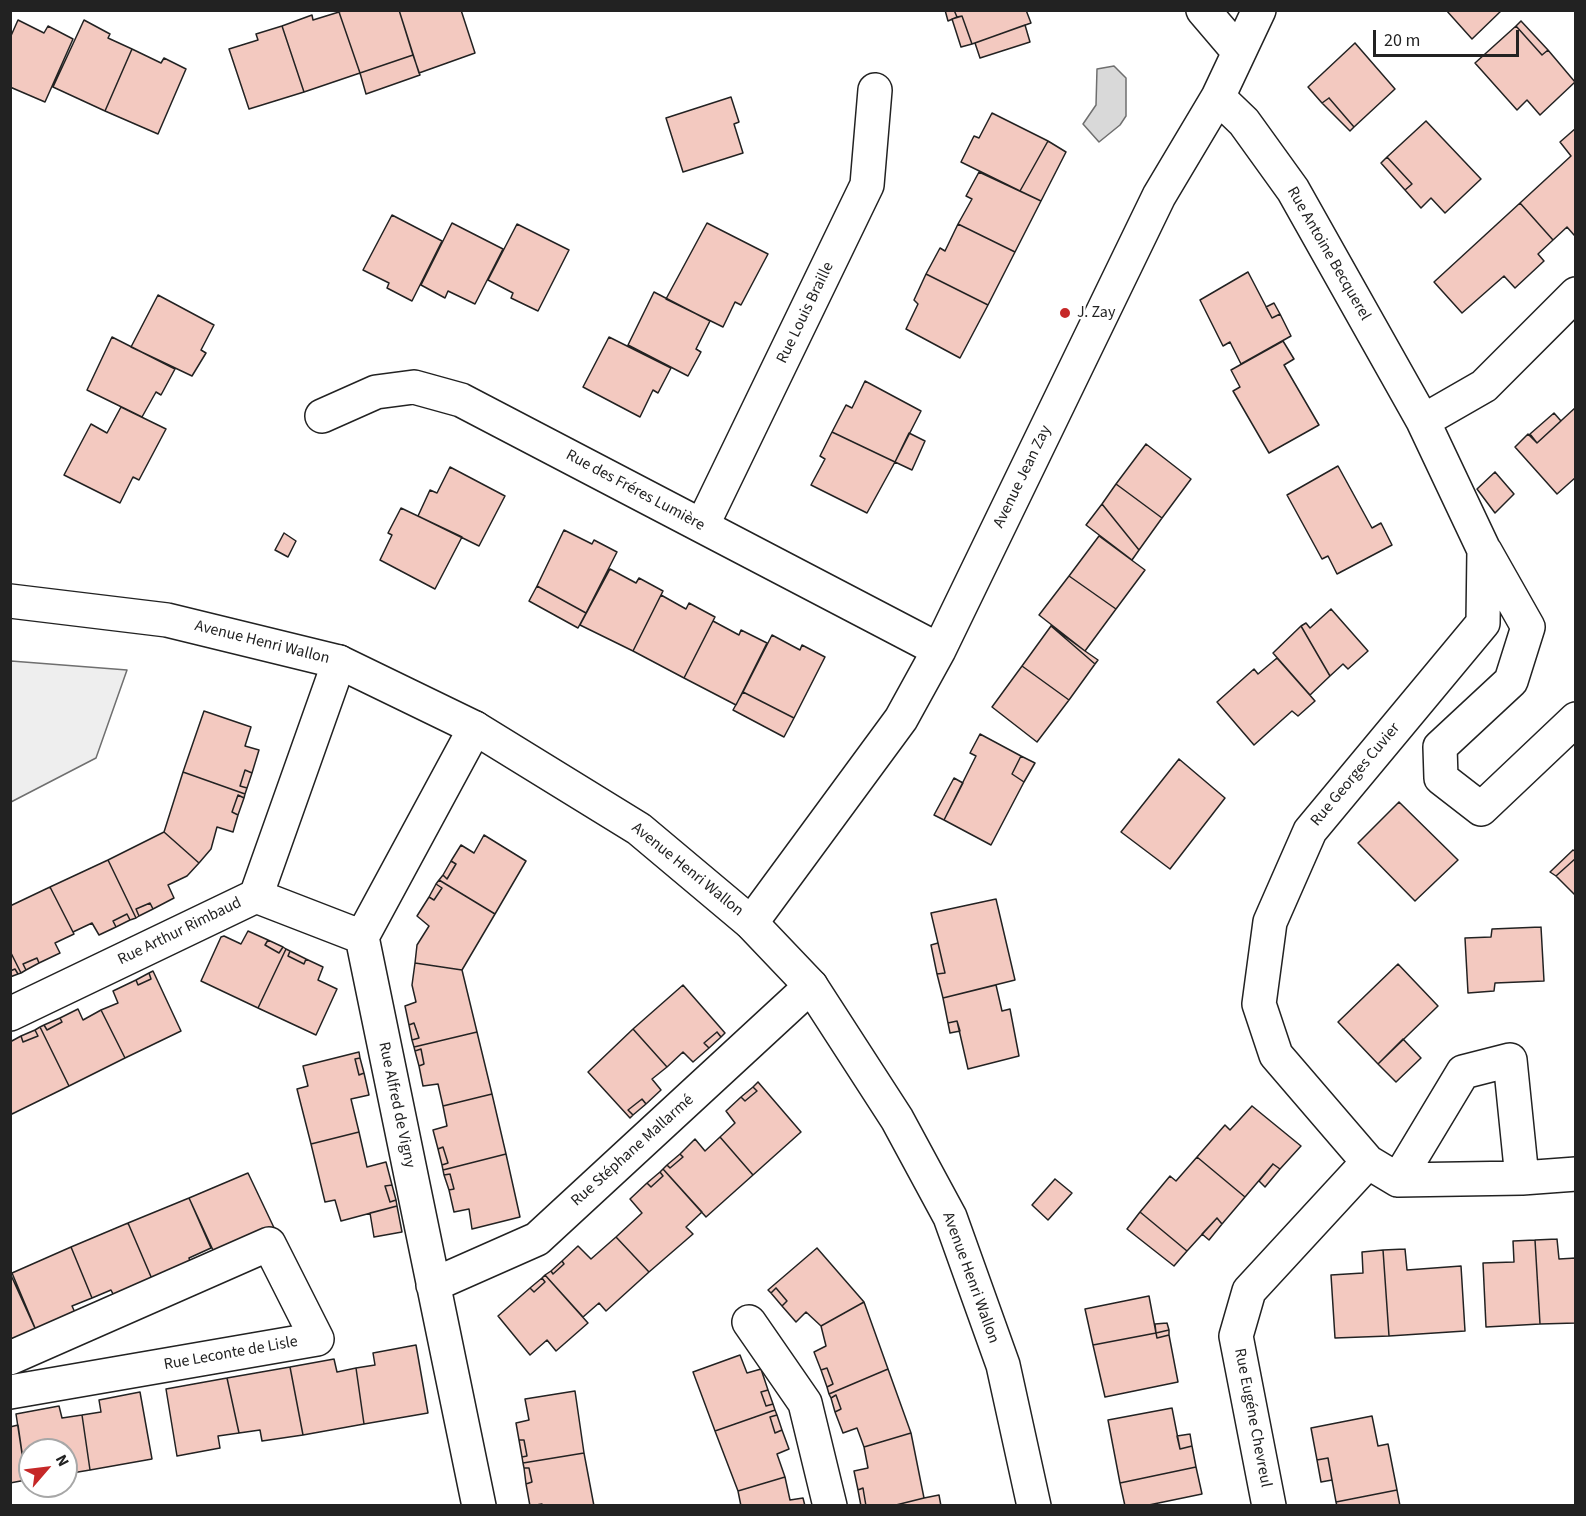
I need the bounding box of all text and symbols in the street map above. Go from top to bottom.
scale bar [1376,18,1522,56]
text: 20 m [1384,28,1420,53]
street label: Rue Antoine Becquerel [1282,184,1374,324]
street label: Rue Louis Braille [773,259,839,367]
place label: J. Zay [1077,303,1115,323]
marker: J. Zay [1058,306,1072,320]
street label: Avenue Jean Zay [990,423,1056,531]
street label: Rue des Fréres Lumière [562,446,708,536]
street label: Avenue Henri Wallon [193,617,331,669]
street label: Rue Georges Cuvier [1307,719,1405,831]
street label: Avenue Henri Wallon [627,819,747,921]
street label: Rue Arthur Rimbaud [115,894,245,970]
street label: Rue Alfred de Vigny [373,1040,419,1170]
street label: Rue Stéphane Mallarmé [568,1091,698,1211]
street label: Avenue Henri Wallon [937,1210,1003,1346]
street label: Rue Leconte de Lisle [163,1333,299,1375]
street label: Rue Eugéne Chevreul [1229,1347,1275,1489]
north arrow [18,1438,78,1498]
text: N [50,1451,74,1470]

